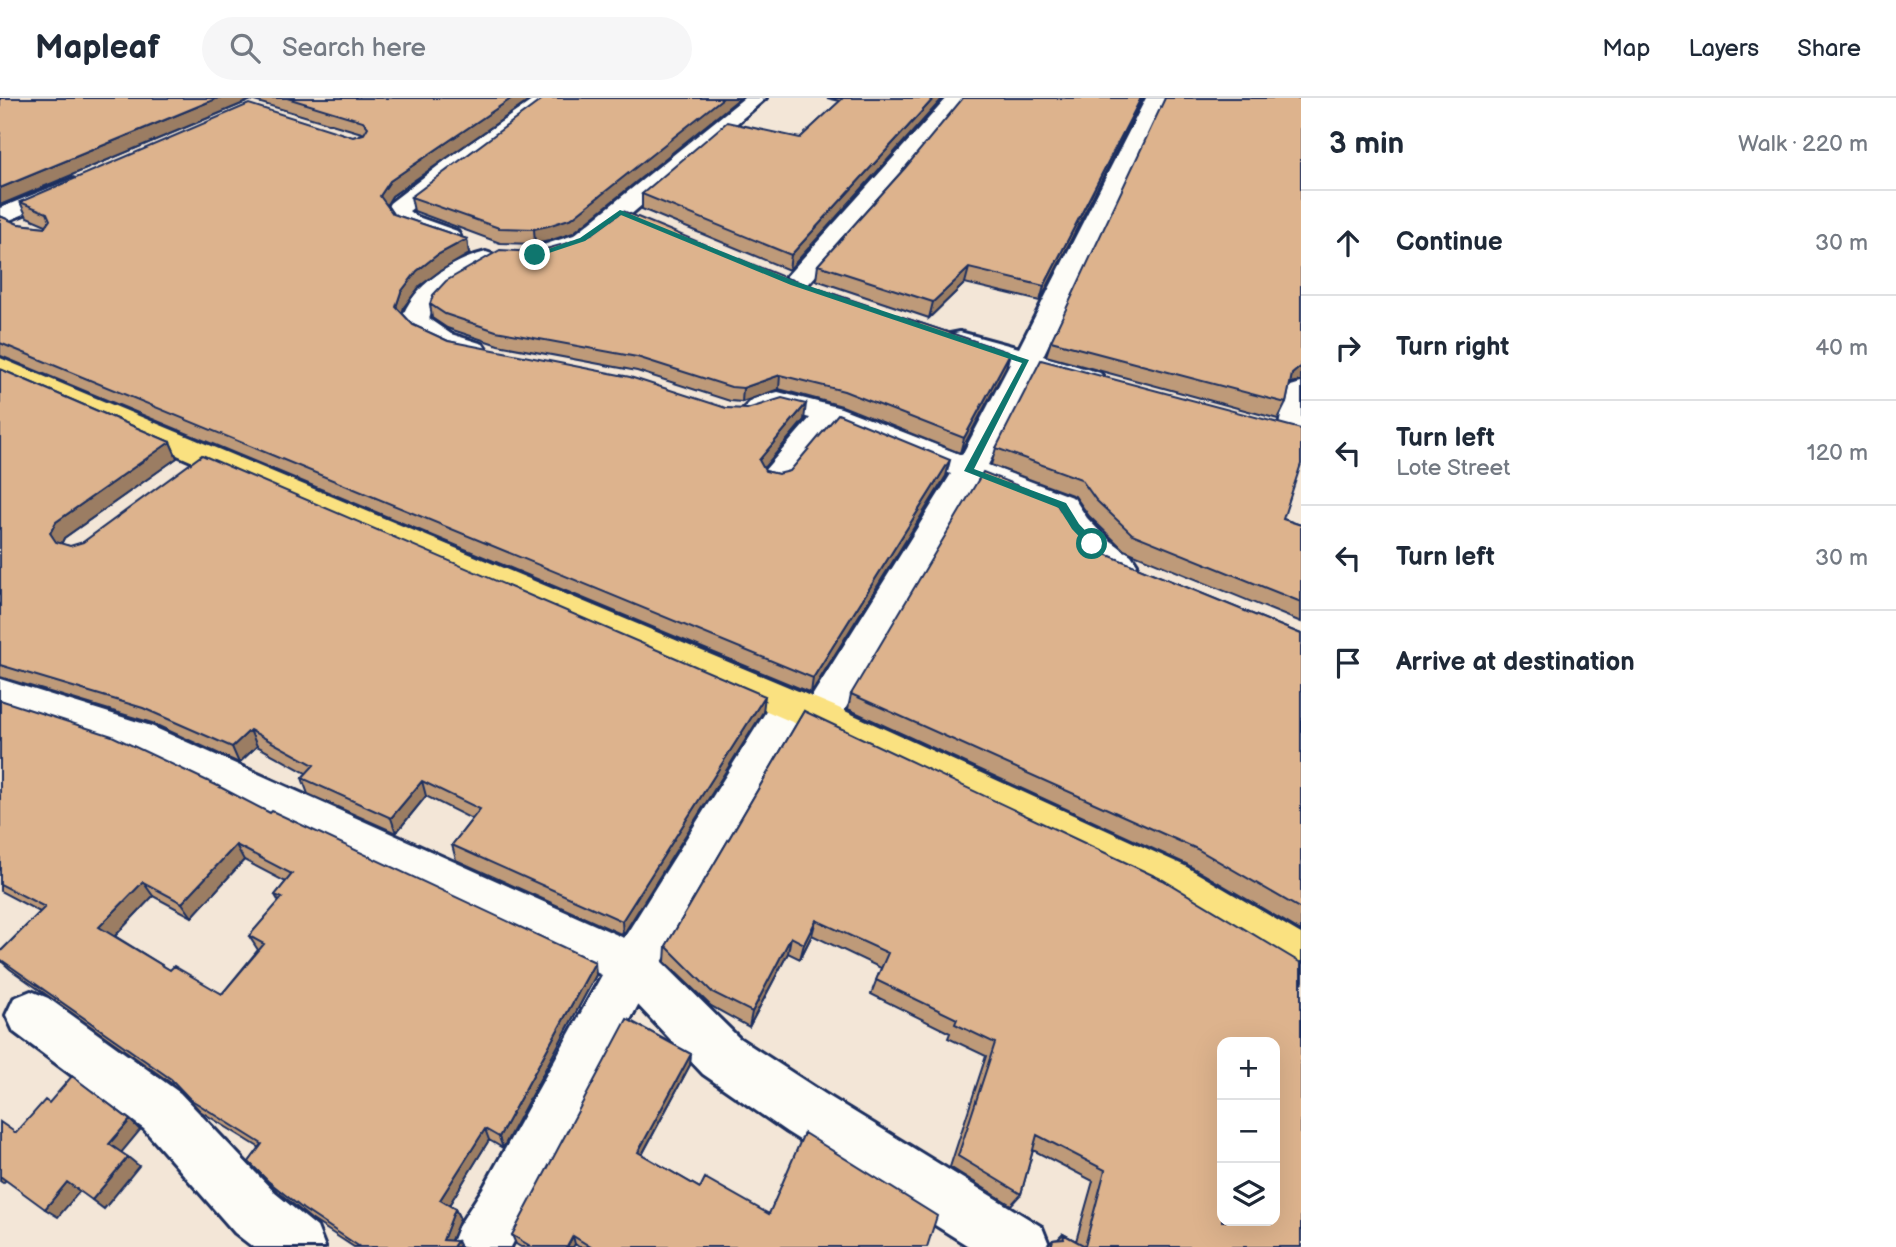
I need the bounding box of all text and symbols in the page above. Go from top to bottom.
search box [202,17,692,80]
text: Mapleaf [35,28,160,68]
icon: search [226,29,264,67]
text: Search here [282,33,426,64]
text: Map [1602,34,1650,63]
text: Layers [1688,34,1759,63]
text: Share [1797,34,1861,63]
text: 3 min [1329,126,1404,162]
text: Walk · 220 m [1738,130,1868,158]
icon: ahead [1329,224,1367,262]
text: Continue [1396,227,1503,258]
text: 30 m [1815,229,1868,257]
route end [519,239,550,270]
icon: right [1329,329,1367,367]
text: Turn right [1396,332,1509,363]
text: 40 m [1815,334,1868,362]
text: Turn left [1396,423,1495,454]
icon: left [1329,434,1367,472]
text: 120 m [1807,439,1868,467]
text: Lote Street [1396,454,1510,482]
route start [1076,528,1107,559]
icon: left [1329,539,1367,577]
text: Turn left [1396,542,1495,573]
text: 30 m [1815,544,1868,572]
icon: arrive [1329,644,1367,682]
text: Arrive at destination [1396,647,1635,678]
map controls [1217,1037,1280,1226]
button: + [1217,1037,1280,1100]
button: − [1217,1100,1280,1163]
button: layers [1217,1163,1280,1226]

